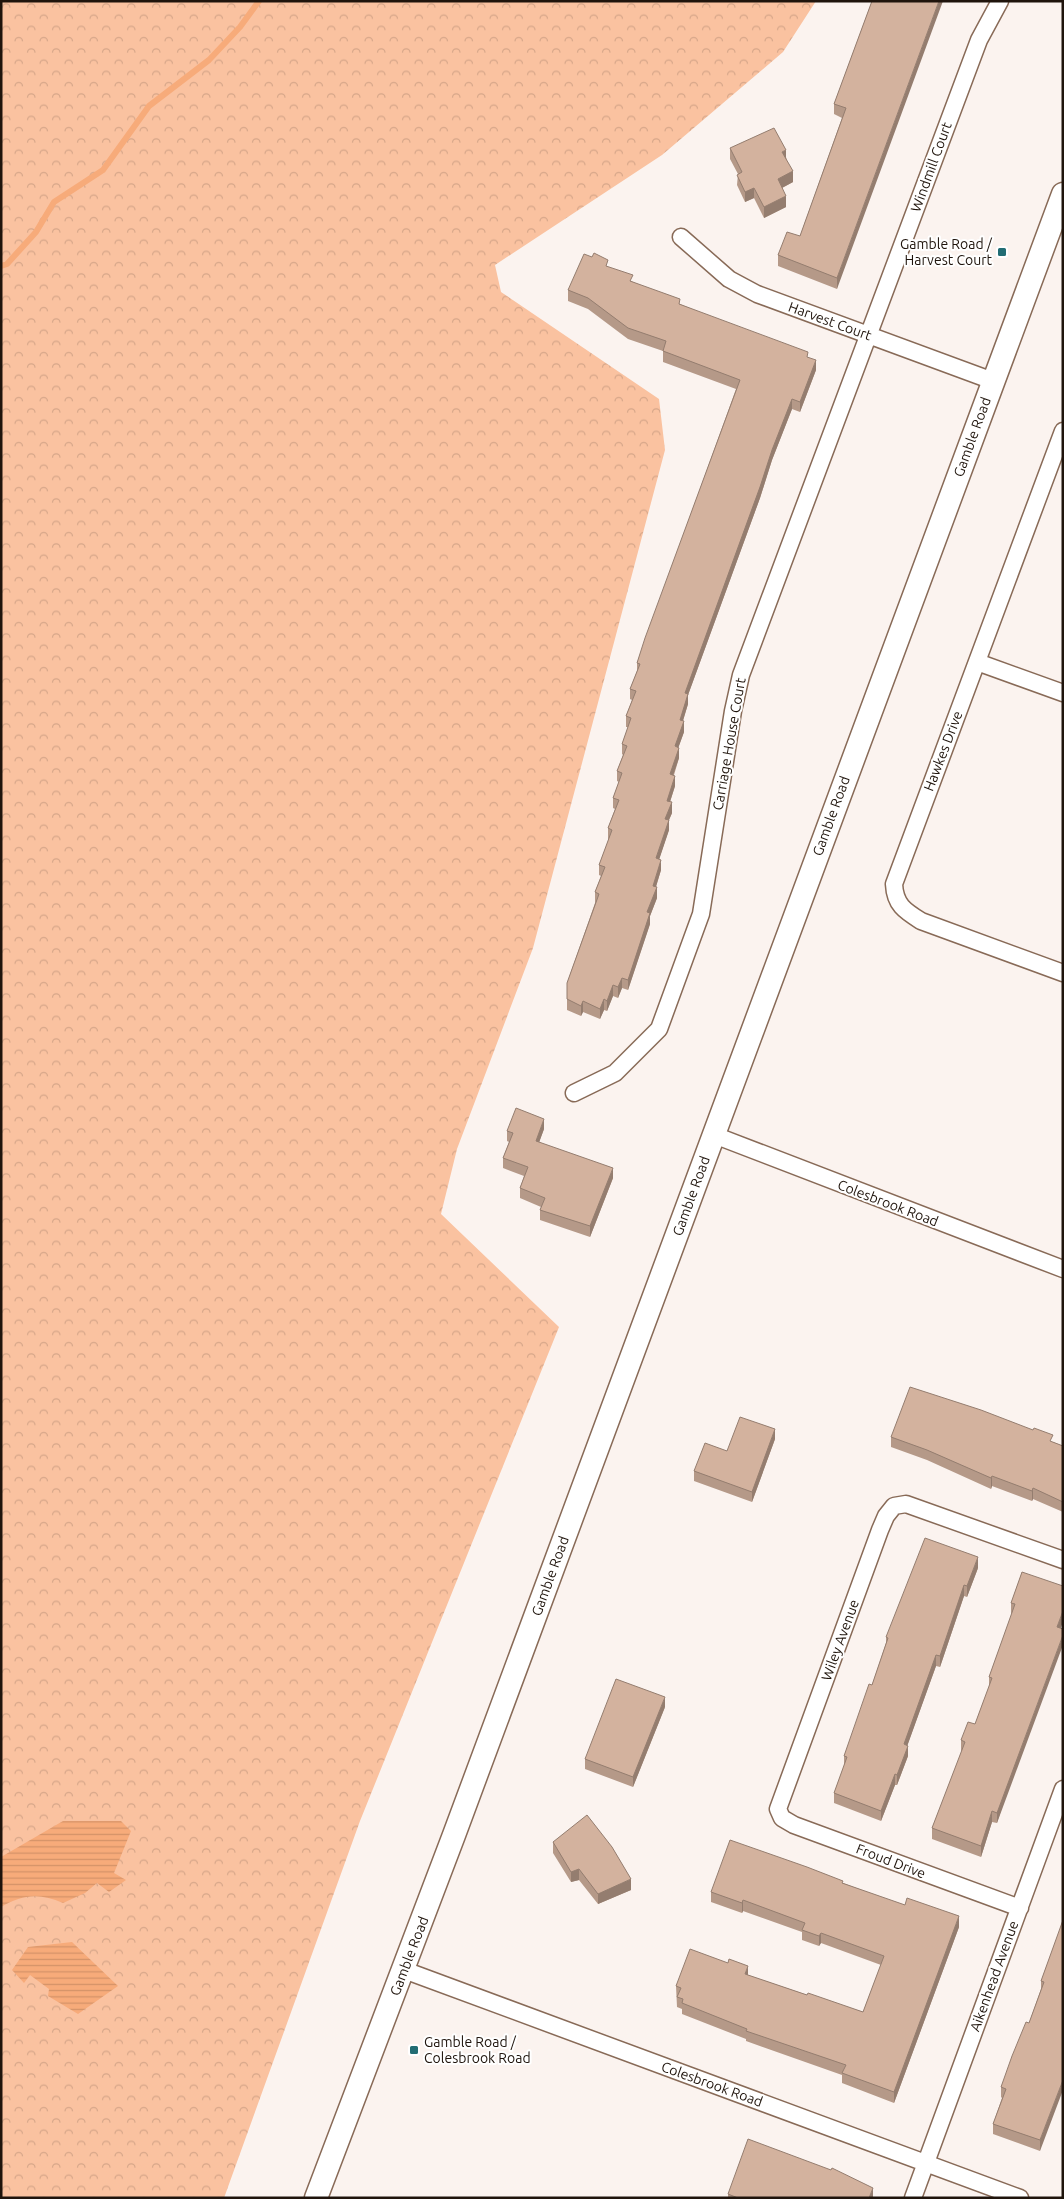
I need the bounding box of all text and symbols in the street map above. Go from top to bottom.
street label: Windmill Court [907,119,955,214]
place label: Gamble Road / Harvest Court [900,236,993,268]
marker: Gamble Road / Harvest Court [996,246,1008,258]
street label: Harvest Court [786,299,874,344]
street label: Gamble Road [950,395,994,479]
street label: Carriage House Court [709,676,749,812]
street label: Hawkes Drive [920,709,966,793]
street label: Gamble Road [809,774,853,858]
street label: Gamble Road [669,1154,713,1238]
street label: Colesbrook Road [835,1176,941,1230]
street label: Gamble Road [528,1534,572,1618]
street label: Wiley Avenue [818,1597,862,1683]
street label: Froud Drive [854,1840,928,1882]
street label: Gamble Road [387,1914,431,1998]
street label: Aikenhead Avenue [967,1919,1021,2033]
place label: Gamble Road / Colesbrook Road [424,2034,531,2066]
marker: Gamble Road / Colesbrook Road [408,2044,420,2056]
street label: Colesbrook Road [659,2058,765,2110]

